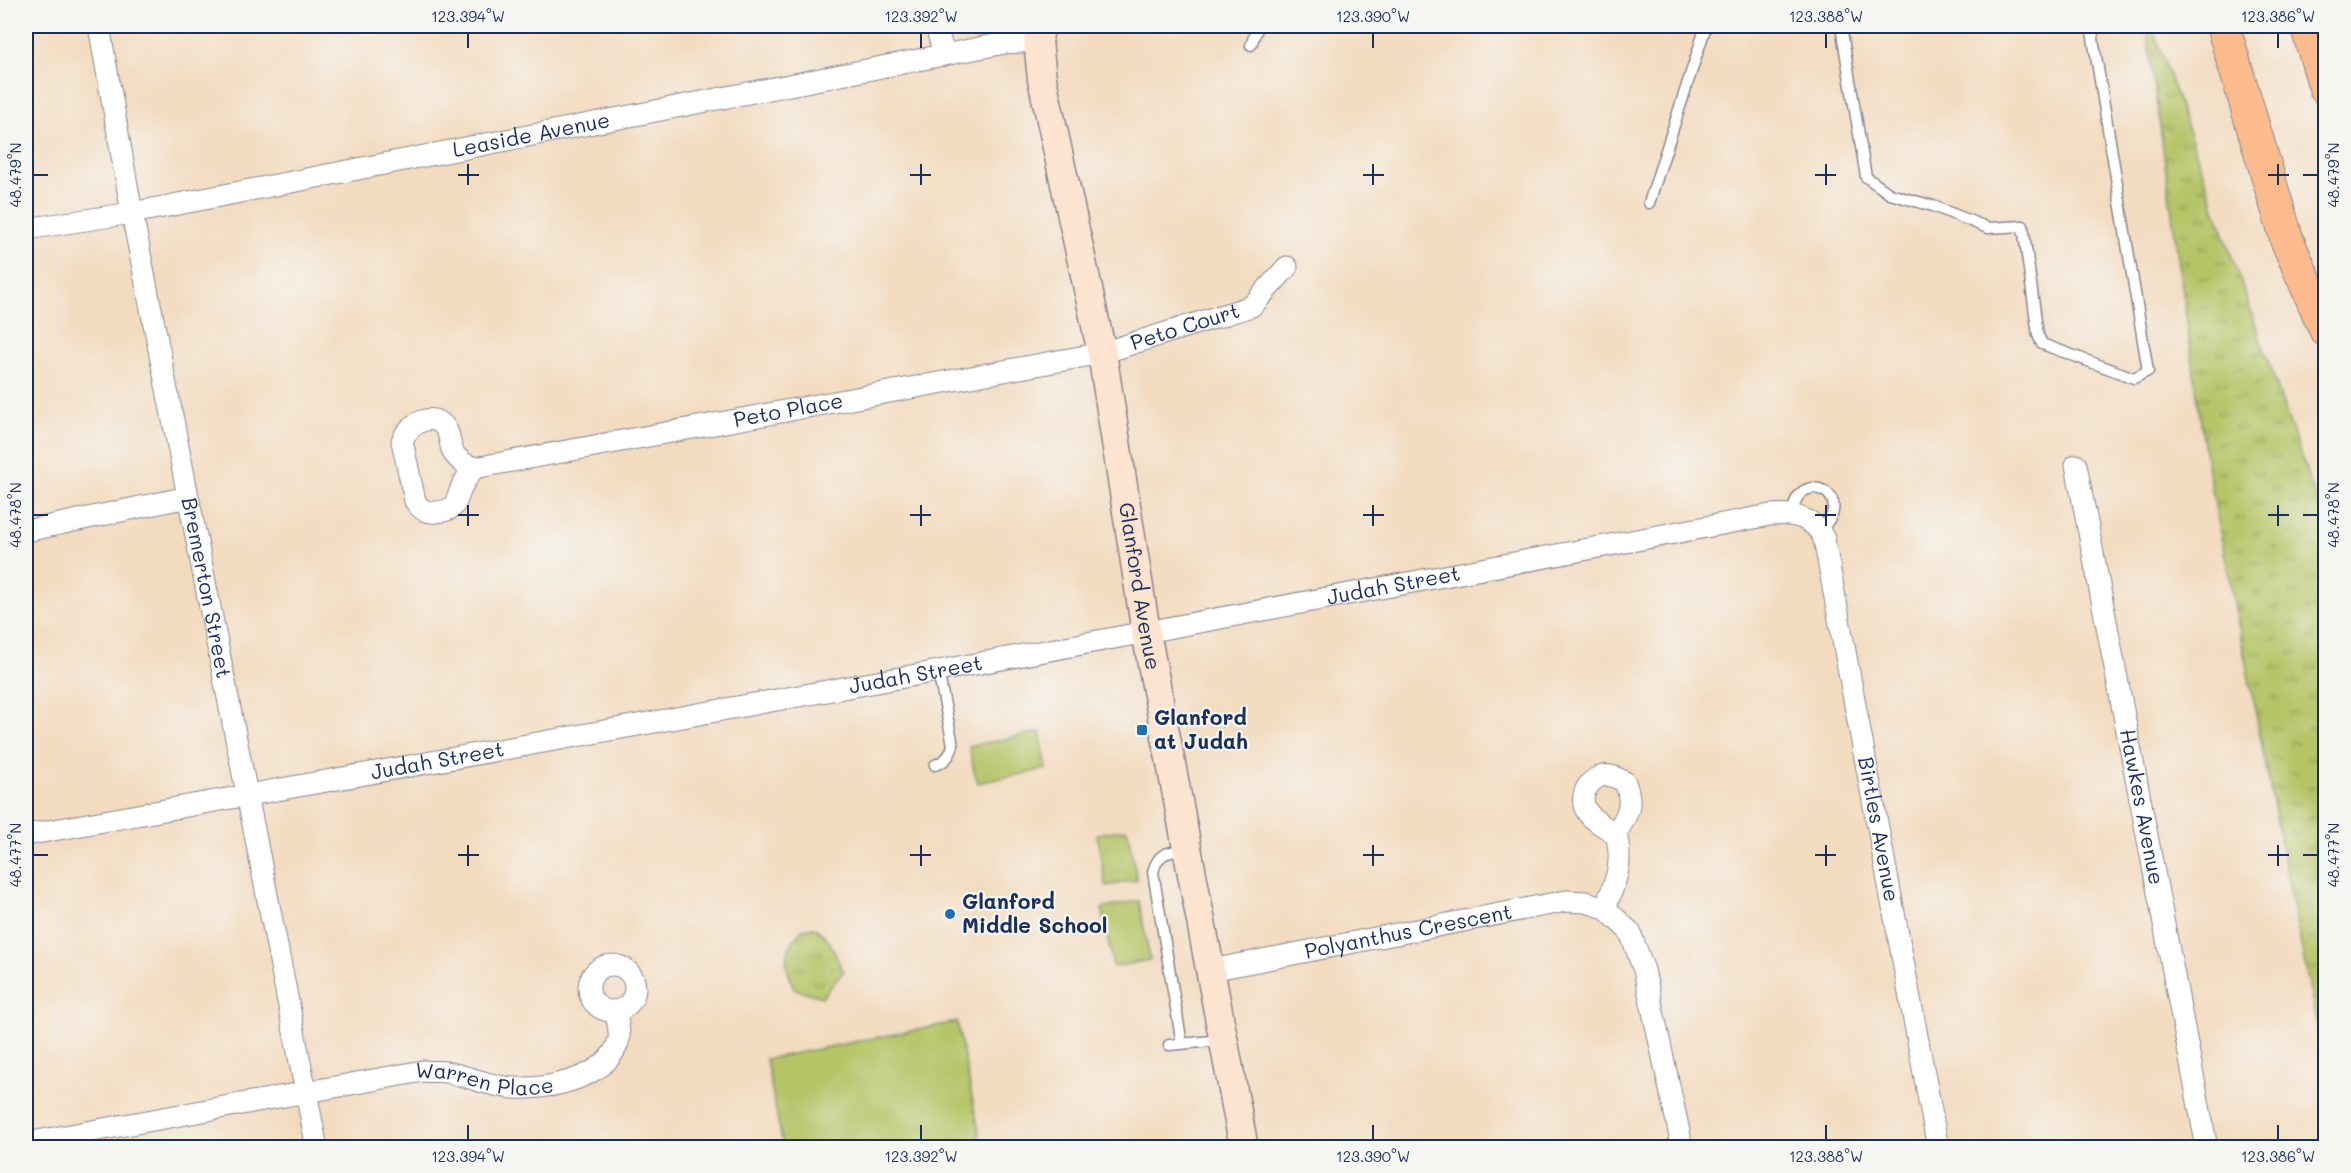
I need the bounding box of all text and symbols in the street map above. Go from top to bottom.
text: 123.394°W [431,6,505,26]
text: 123.392°W [884,6,958,26]
text: 123.390°W [1336,6,1410,26]
text: 123.388°W [1789,6,1863,26]
text: 123.386°W [2241,6,2315,26]
street label: Leaside Avenue [450,105,612,162]
text: 48.479°N [5,142,25,208]
text: 48.479°N [2323,142,2343,208]
street label: Peto Court [1127,296,1243,355]
street label: Peto Place [731,386,845,432]
text: 48.478°N [5,482,25,548]
text: 48.478°N [2323,482,2343,548]
street label: Bremerton Street [177,495,239,680]
street label: Glanford Avenue [1114,500,1168,672]
street label: Judah Street [1324,558,1462,610]
street label: Judah Street [847,648,984,699]
place label: Glanford at Judah [1154,703,1248,754]
marker: Glanford at Judah [1135,723,1149,737]
street label: Hawkes Avenue [2115,726,2171,887]
street label: Judah Street [368,734,506,785]
street label: Birtles Avenue [1853,754,1907,904]
text: 48.477°N [5,823,25,887]
text: 48.477°N [2323,823,2343,887]
place label: Glanford Middle School [962,887,1108,938]
street label: Polyanthus Crescent [1302,897,1514,964]
marker: Glanford Middle School [943,907,957,921]
street label: Warren Place [414,1055,555,1100]
text: 123.394°W [431,1146,505,1166]
text: 123.392°W [884,1146,958,1166]
text: 123.390°W [1336,1146,1410,1166]
text: 123.388°W [1789,1146,1863,1166]
text: 123.386°W [2241,1146,2315,1166]

